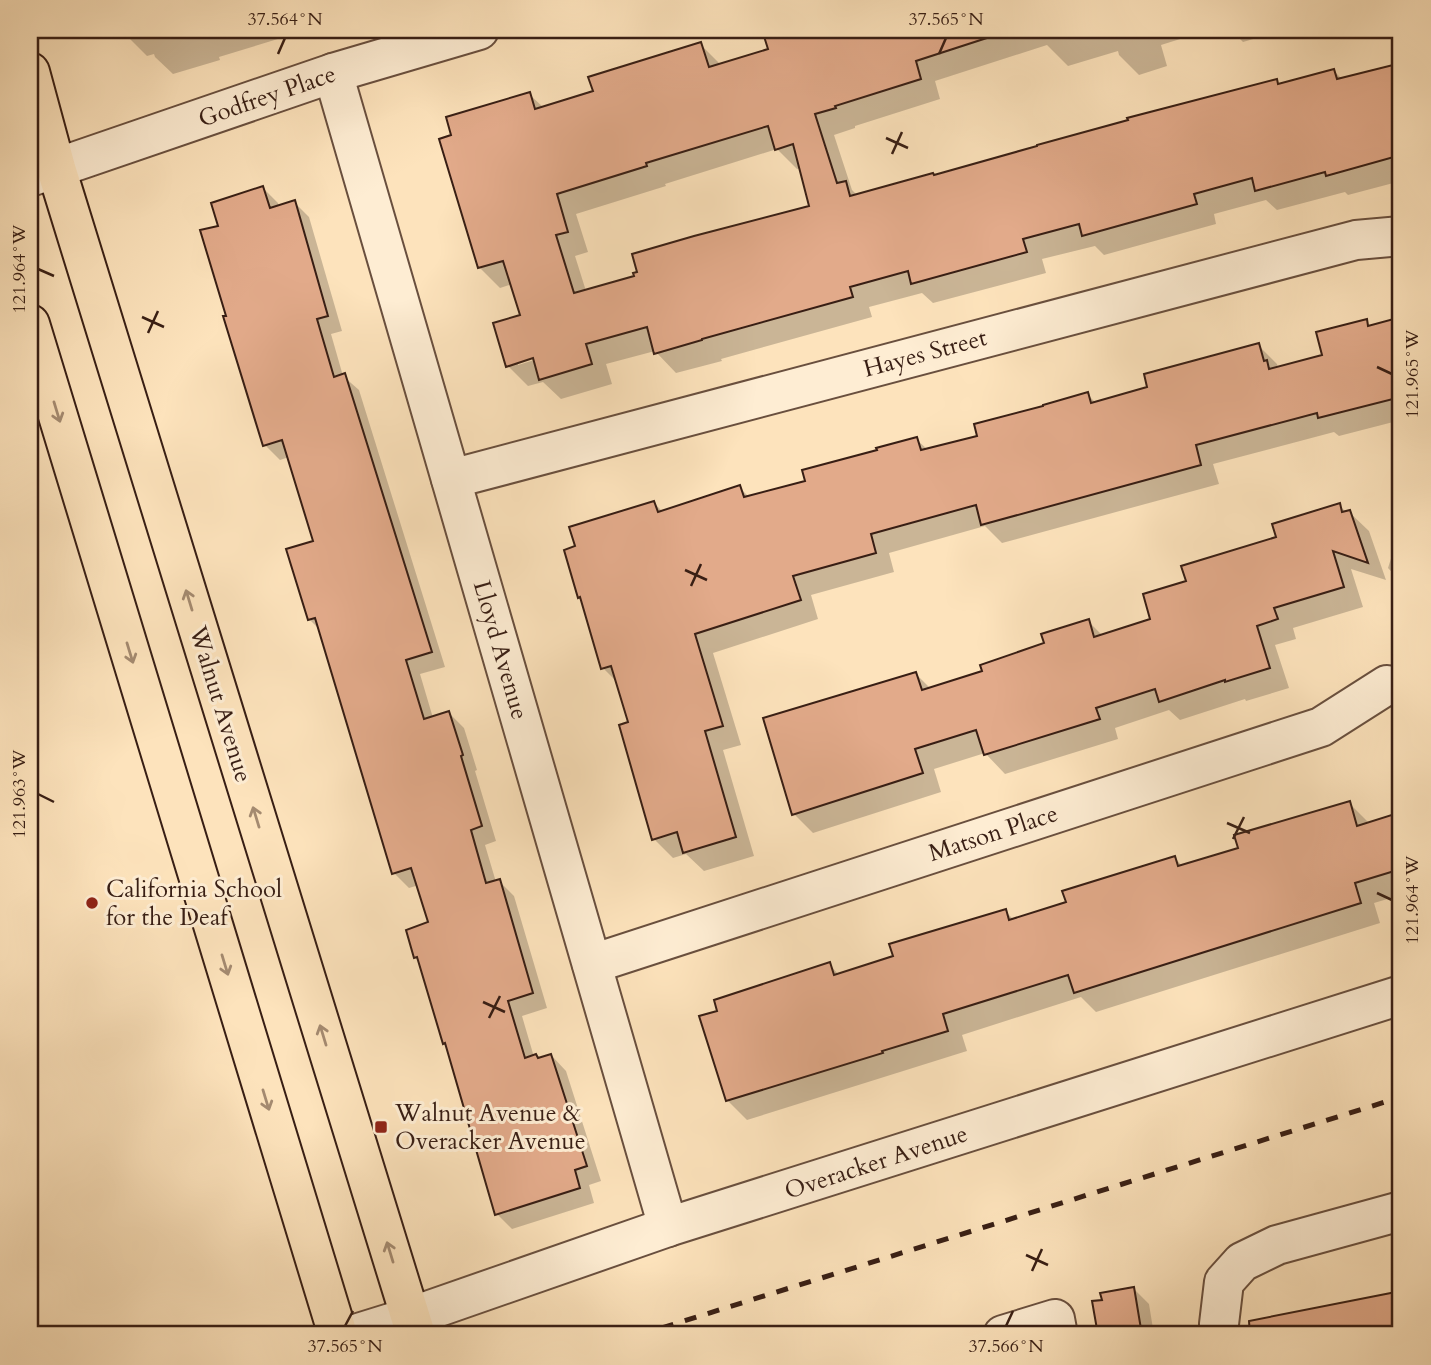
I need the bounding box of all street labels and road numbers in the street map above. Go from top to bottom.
street label: Godfrey Place [194,58,340,135]
street label: Hayes Street [860,321,991,386]
street label: Lloyd Avenue [465,577,536,724]
street label: Walnut Avenue [181,621,260,786]
street label: Matson Place [924,797,1062,870]
street label: Overacker Avenue [780,1117,972,1208]

